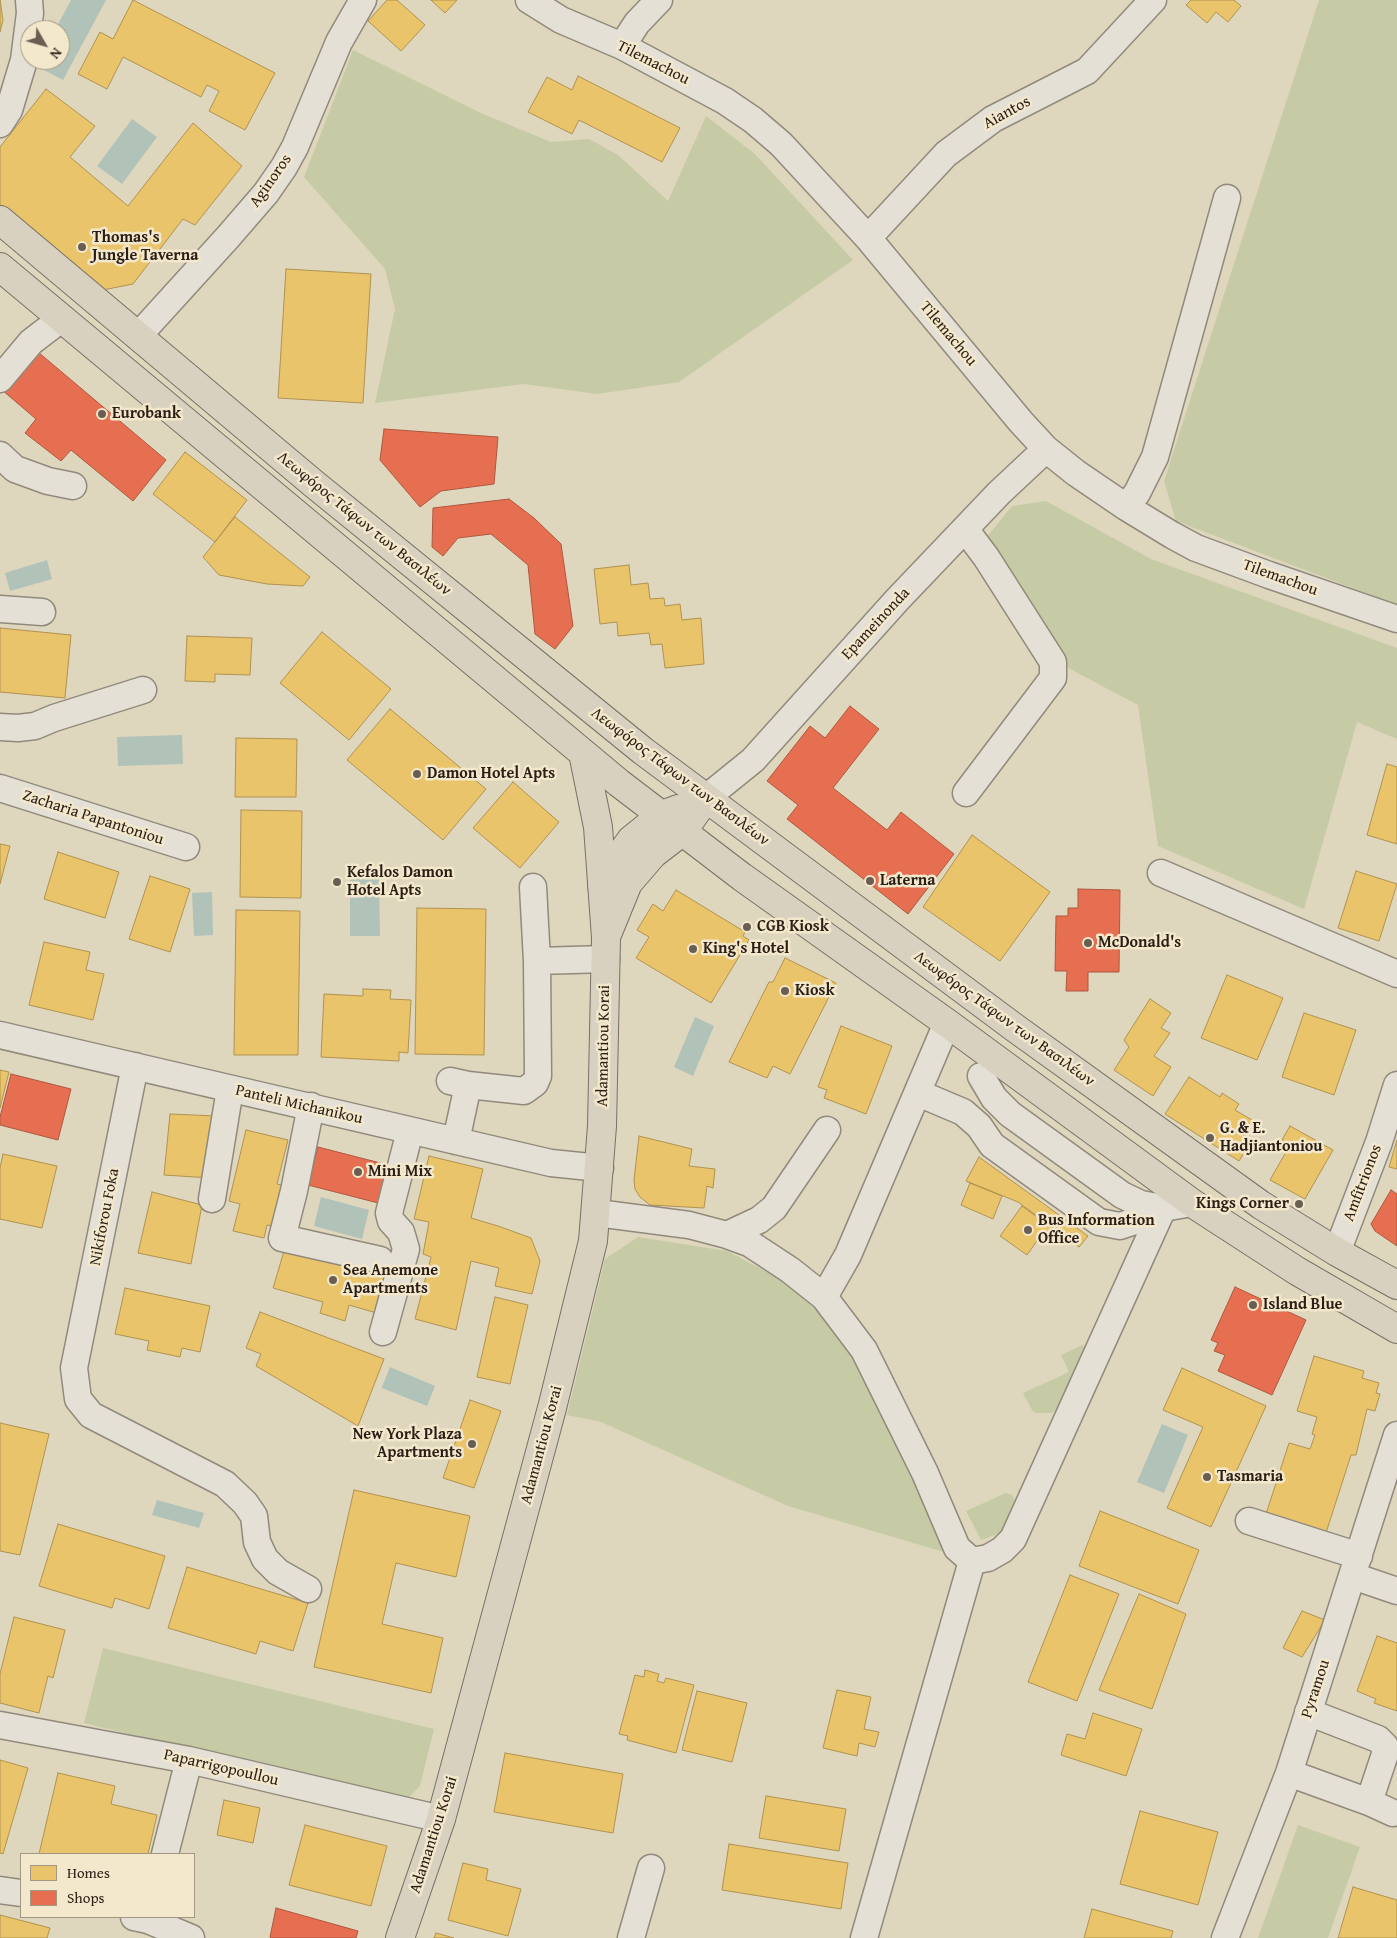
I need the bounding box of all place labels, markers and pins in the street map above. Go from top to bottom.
place label: Thomas's Jungle Taverna [92,228,198,266]
marker: Thomas's Jungle Taverna [76,241,88,253]
place label: Eurobank [112,404,181,424]
marker: Eurobank [96,408,108,420]
place label: Damon Hotel Apts [427,764,555,784]
marker: Damon Hotel Apts [411,768,423,780]
place label: Kefalos Damon Hotel Apts [347,863,453,901]
place label: Laterna [880,871,935,891]
marker: Laterna [864,875,876,887]
marker: Kefalos Damon Hotel Apts [331,876,343,888]
place label: CGB Kiosk [757,917,829,937]
marker: CGB Kiosk [741,921,753,933]
place label: McDonald's [1098,933,1181,953]
marker: McDonald's [1082,937,1094,949]
place label: King's Hotel [703,939,789,959]
marker: King's Hotel [687,943,699,955]
place label: Kiosk [795,981,835,1001]
marker: Kiosk [779,985,791,997]
place label: G. & E. Hadjiantoniou [1220,1119,1323,1157]
marker: G. & E. Hadjiantoniou [1204,1132,1216,1144]
place label: Mini Mix [368,1162,432,1182]
marker: Mini Mix [352,1166,364,1178]
place label: Kings Corner [1196,1194,1289,1214]
marker: Kings Corner [1293,1198,1305,1210]
place label: Bus Information Office [1038,1211,1155,1249]
marker: Bus Information Office [1022,1224,1034,1236]
place label: Sea Anemone Apartments [343,1261,438,1299]
marker: Sea Anemone Apartments [327,1274,339,1286]
place label: Island Blue [1263,1295,1342,1315]
marker: Island Blue [1247,1299,1259,1311]
place label: New York Plaza Apartments [353,1425,462,1463]
marker: New York Plaza Apartments [466,1438,478,1450]
place label: Tasmaria [1217,1467,1283,1487]
marker: Tasmaria [1201,1471,1213,1483]

